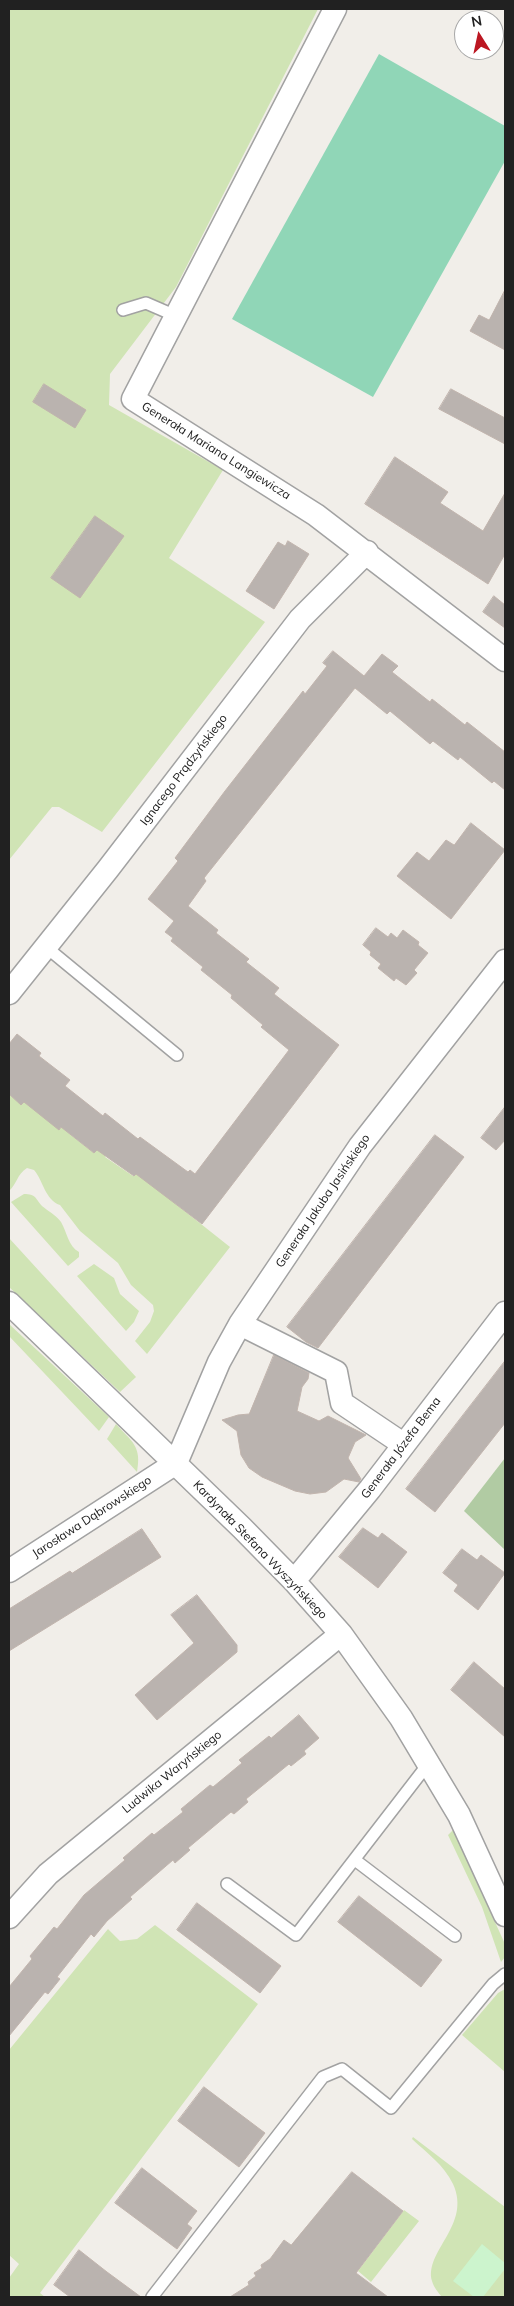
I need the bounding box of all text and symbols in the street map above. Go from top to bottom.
north arrow [454,10,504,60]
text: N [470,11,483,31]
street label: Generała Mariana Langiewicza [139,399,293,503]
street label: Ignacego Prądzyńskiego [137,711,231,829]
street label: Generała Jakuba Jasińskiego [273,1132,373,1270]
street label: Generała Józefa Bema [358,1394,444,1502]
street label: Jarosława Dąbrowskiego [30,1473,154,1561]
street label: Kardynała Stefana Wyszyńskiego [190,1478,330,1622]
street label: Ludwika Waryńskiego [119,1727,225,1817]

